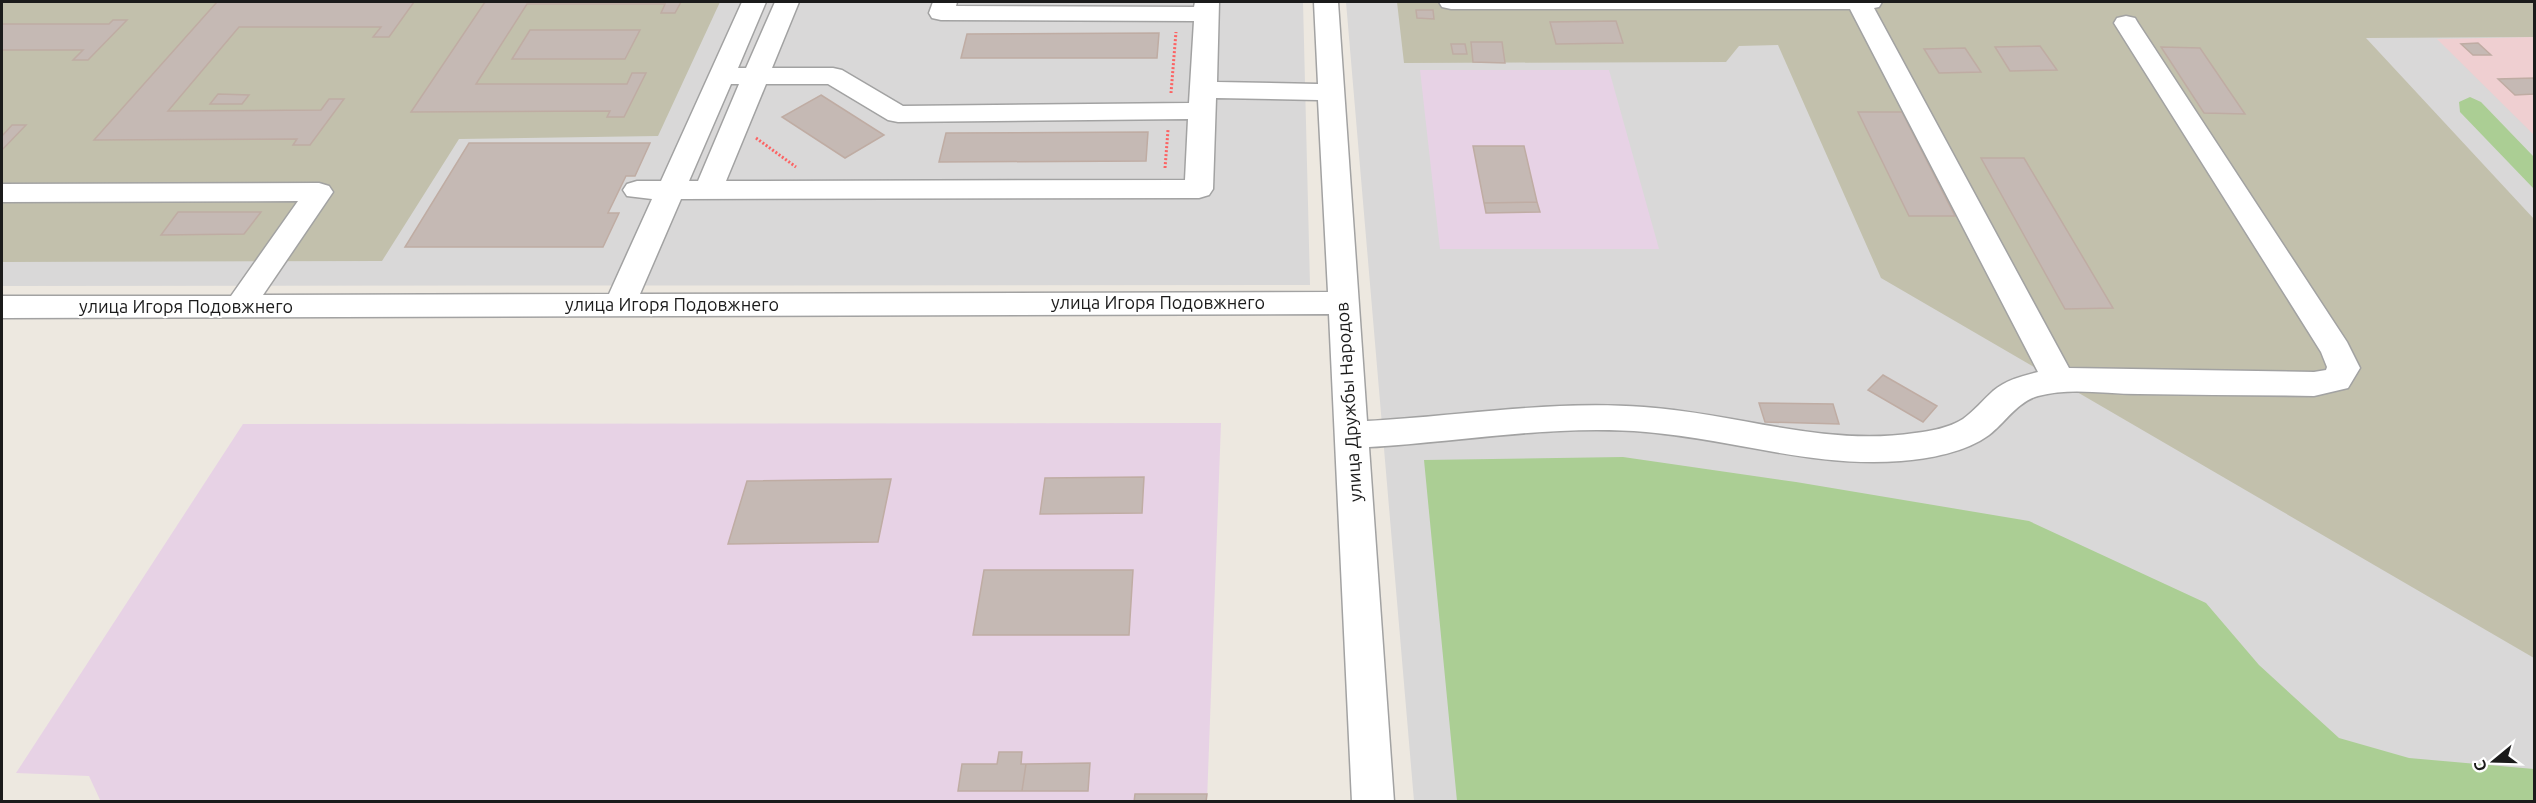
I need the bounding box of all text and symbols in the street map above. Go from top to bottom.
street label: улица Игоря Подовжнего [1051,292,1265,312]
street label: улица Игоря Подовжнего [565,294,779,314]
street label: улица Игоря Подовжнего [79,296,293,316]
street label: улица Дружбы Народов [1331,301,1365,503]
north arrow [2464,731,2524,791]
text: С [2470,758,2490,774]

